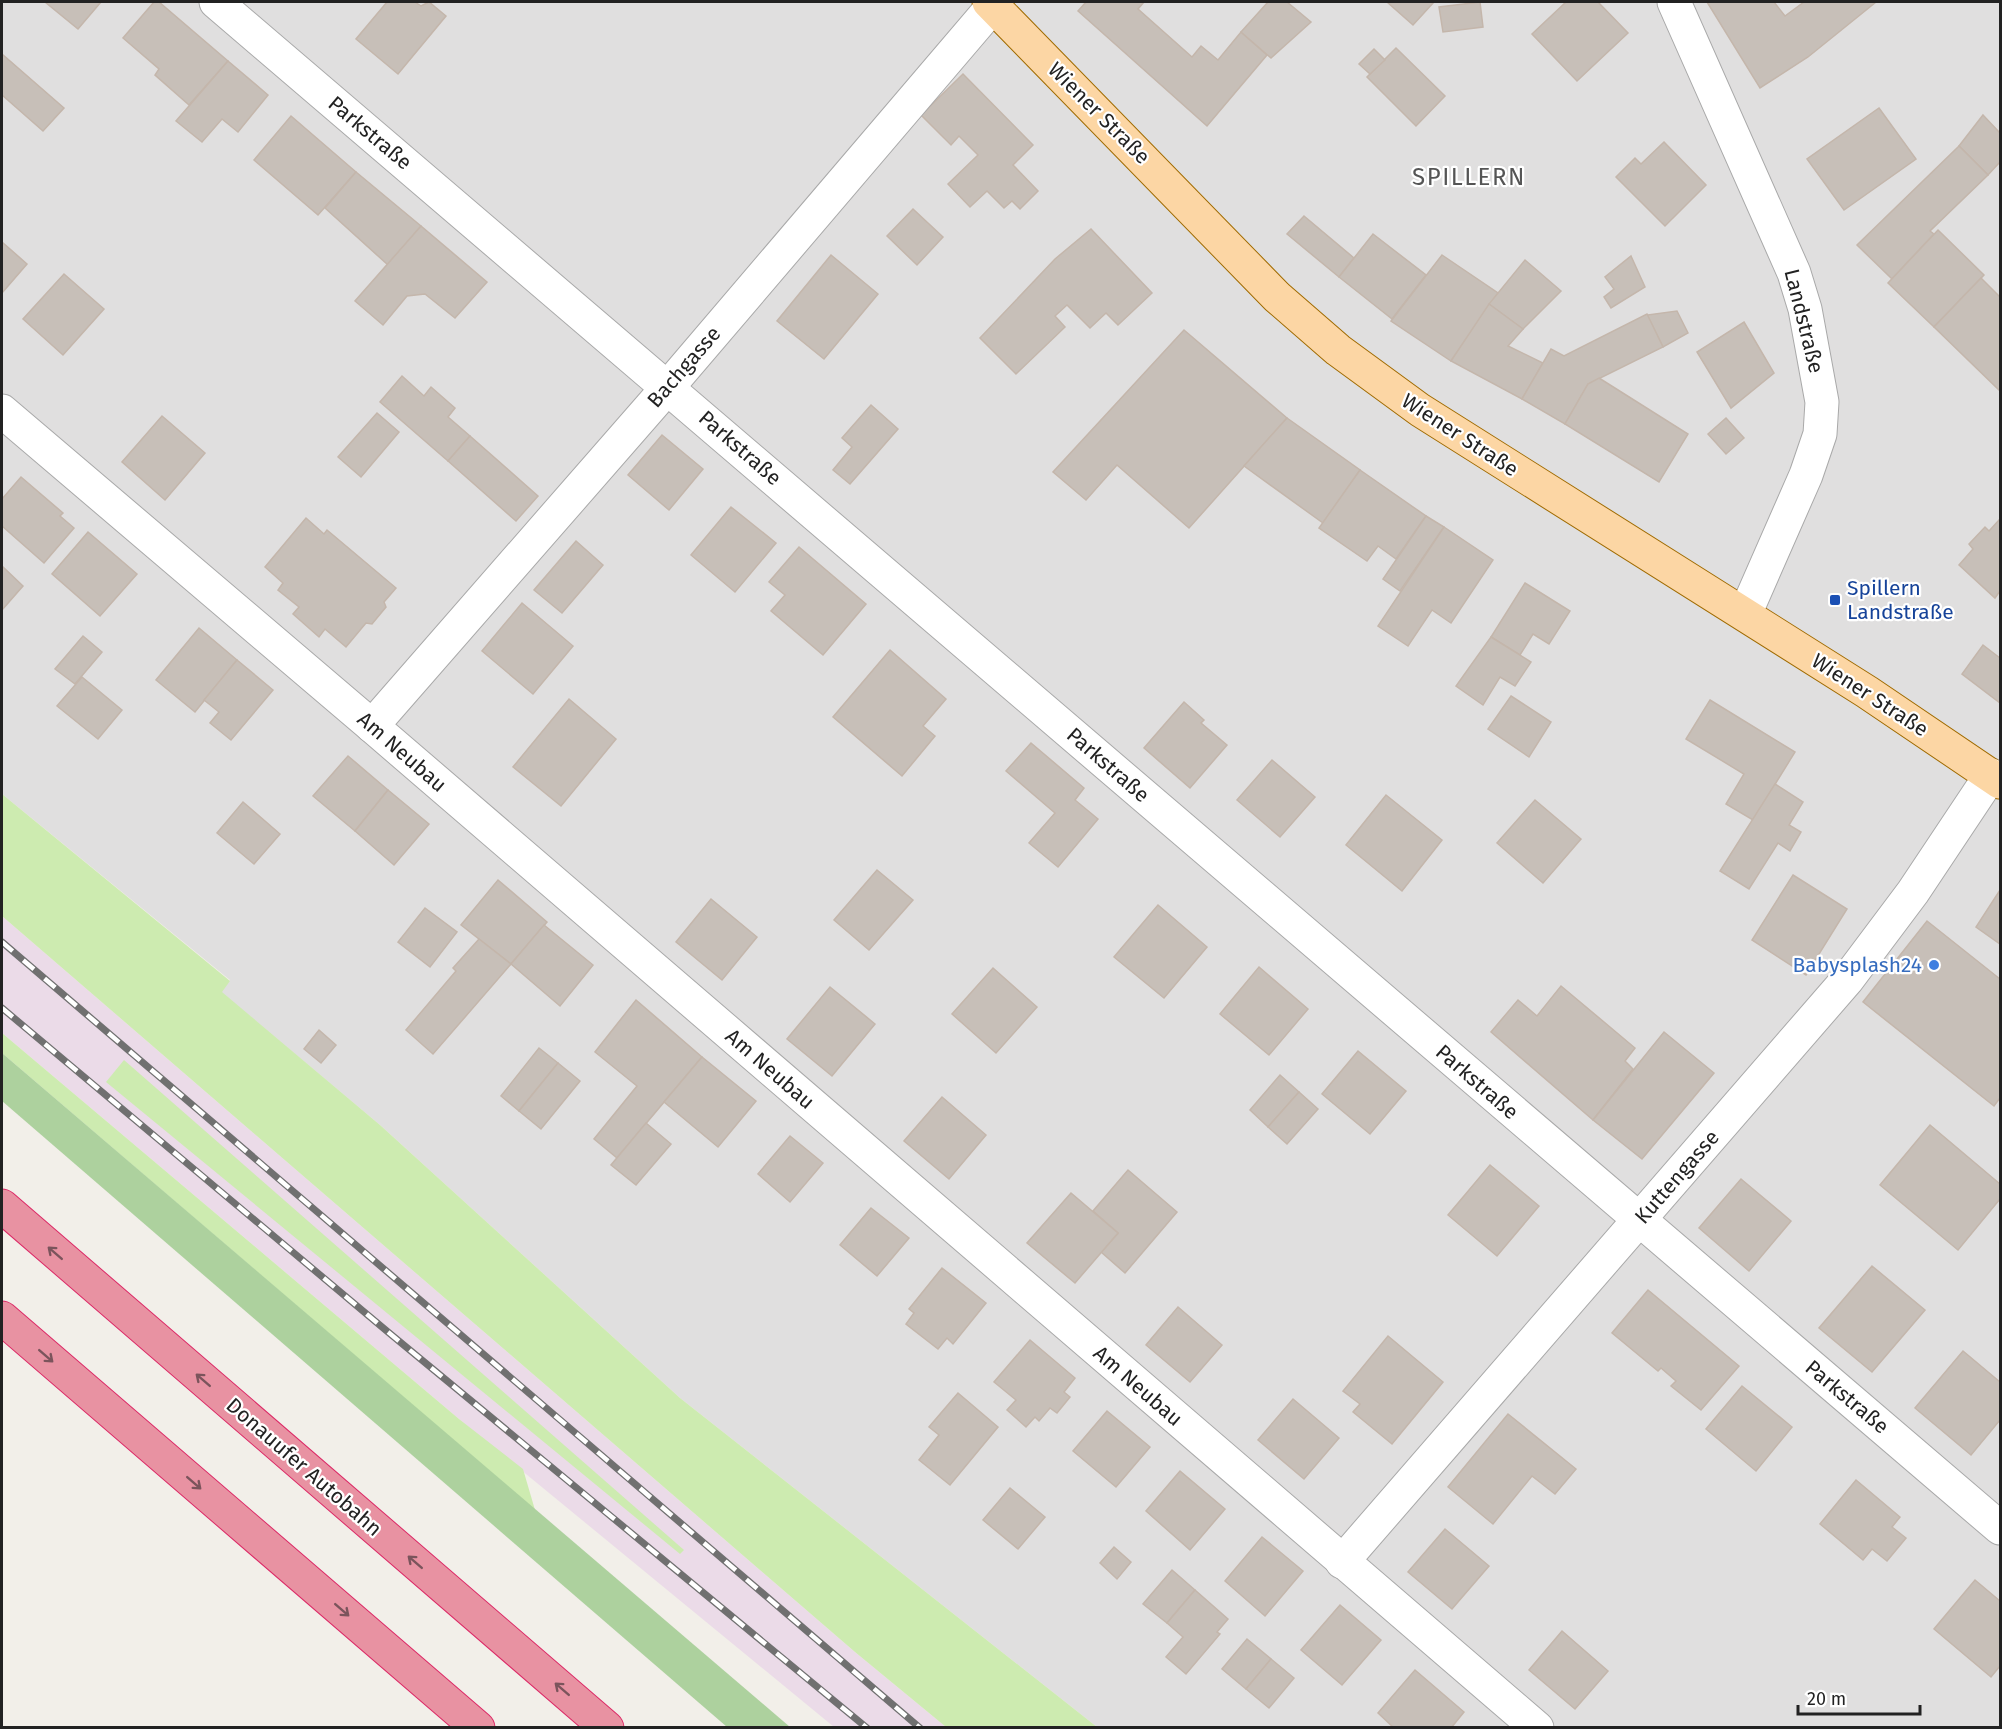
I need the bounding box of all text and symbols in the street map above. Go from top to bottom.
street label: Wiener Straße [1042,56,1156,170]
street label: Parkstraße [323,90,417,176]
district label: SPILLERN [1412,163,1526,191]
street label: Landstraße [1778,266,1830,376]
street label: Bachgasse [642,321,726,413]
street label: Wiener Straße [1397,388,1523,482]
street label: Parkstraße [693,405,787,491]
place label: Spillern Landstraße [1847,575,1954,625]
marker: Spillern Landstraße [1828,593,1842,607]
street label: Wiener Straße [1807,648,1933,742]
street label: Am Neubau [352,706,452,798]
street label: Parkstraße [1061,722,1155,808]
place label: Babysplash24 [1793,952,1922,978]
marker: Babysplash24 [1927,958,1941,972]
street label: Am Neubau [720,1023,820,1115]
street label: Parkstraße [1430,1039,1524,1125]
street label: Kuttengasse [1629,1125,1725,1229]
one-way arrow [48,1246,63,1260]
street label: Am Neubau [1088,1340,1188,1432]
one-way arrow [38,1349,53,1363]
street label: Parkstraße [1800,1354,1894,1440]
one-way arrow [196,1373,211,1387]
street label: Donauufer Autobahn [221,1392,387,1542]
one-way arrow [186,1476,201,1490]
one-way arrow [407,1555,422,1569]
one-way arrow [334,1604,350,1617]
scale bar [1798,1678,1920,1716]
one-way arrow [555,1682,570,1696]
text: 20 m [1807,1688,1846,1710]

